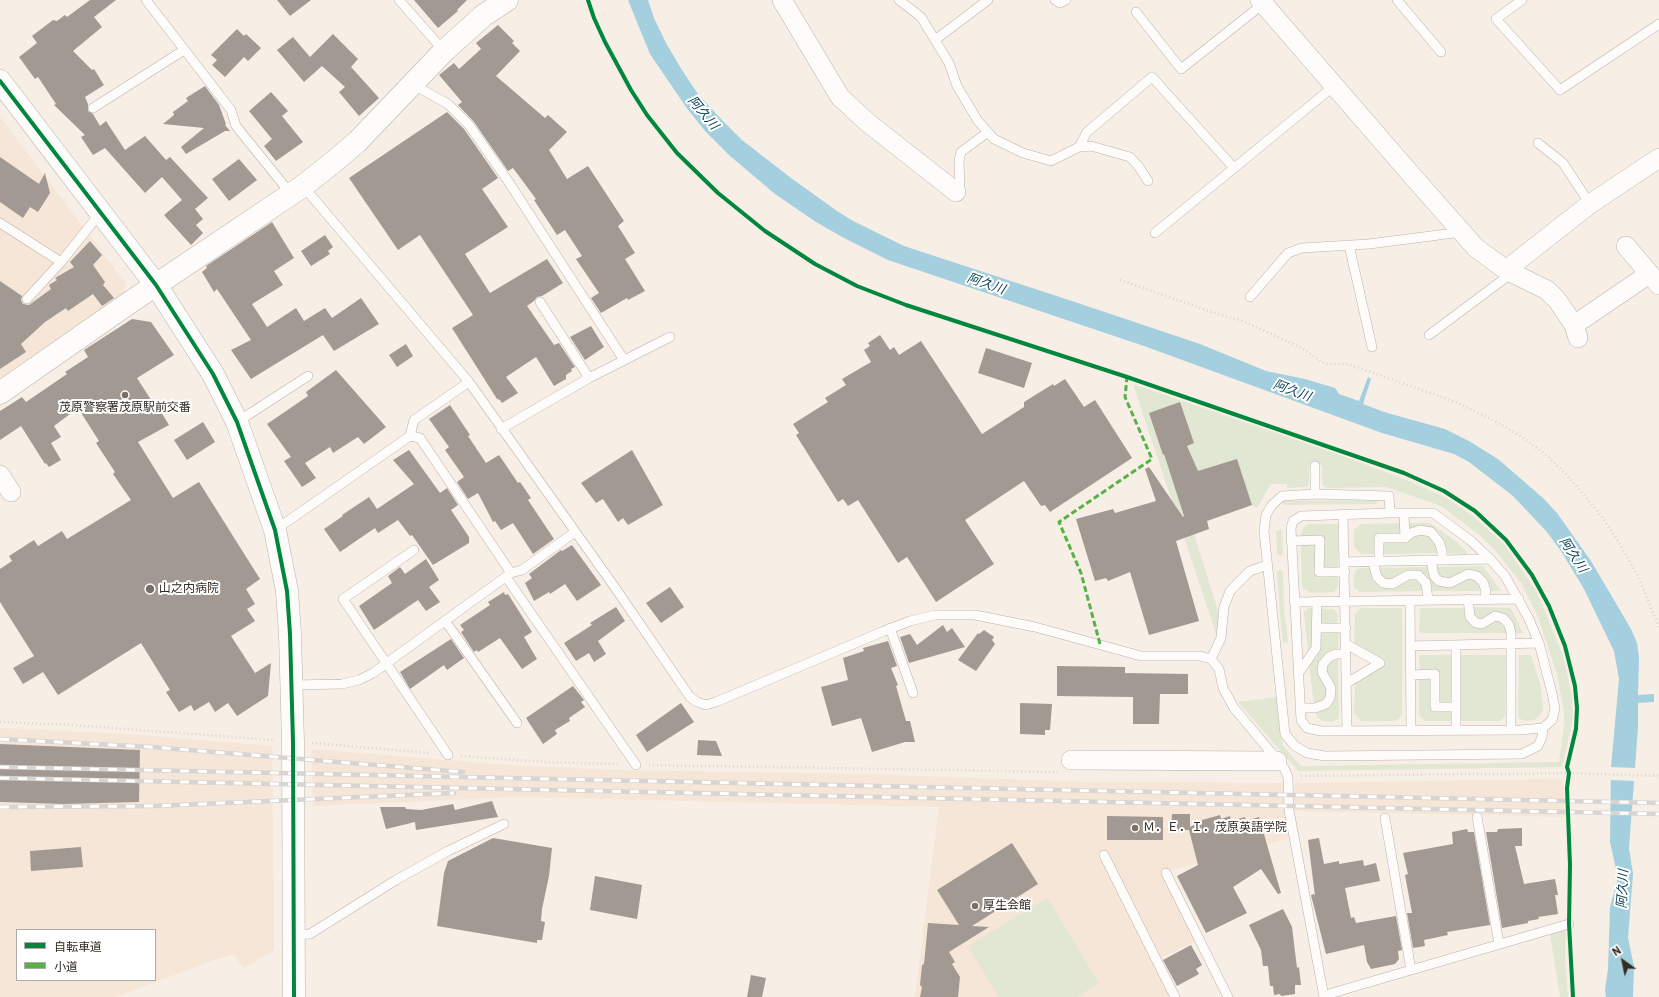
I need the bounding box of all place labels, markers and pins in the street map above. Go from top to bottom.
marker: 茂原警察署茂原駅前交番 [120,390,130,400]
place label: 茂原警察署茂原駅前交番 [59,401,191,415]
place label: 山之内病院 [159,582,219,596]
marker: 山之内病院 [144,583,156,595]
place label: Ｍ．Ｅ．Ｉ．茂原英語学院 [1143,821,1287,835]
marker: Ｍ．Ｅ．Ｉ．茂原英語学院 [1130,823,1140,833]
place label: 厚生会館 [983,899,1031,913]
marker: 厚生会館 [970,901,980,911]

